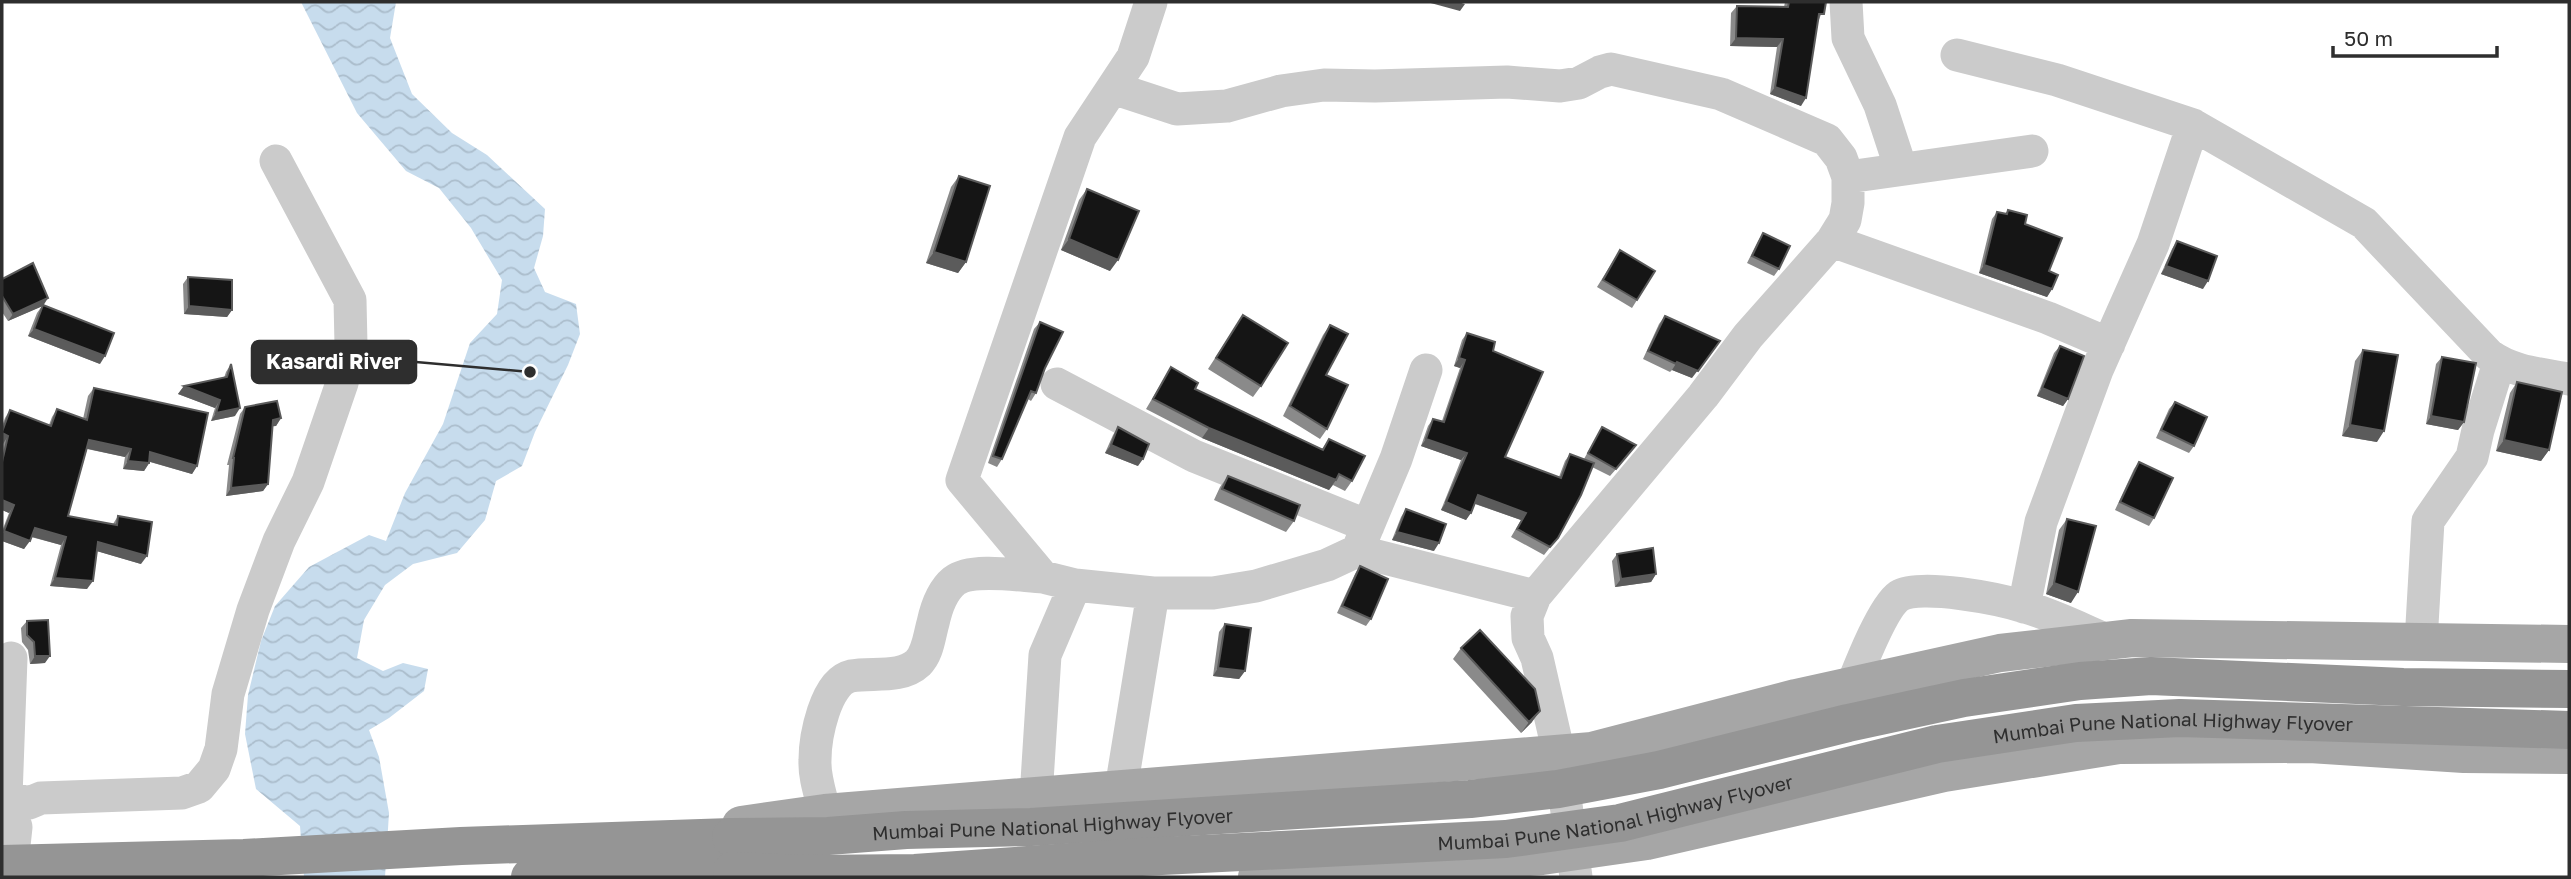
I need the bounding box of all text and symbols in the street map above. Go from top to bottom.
scale bar [2333,14,2498,58]
text: 50 m [2344,25,2393,51]
callout: Kasardi River [252,341,416,383]
text: Kasardi River [266,348,402,374]
street label: Mumbai Pune National Highway Flyover [1991,706,2354,747]
street label: Mumbai Pune National Highway Flyover [1437,769,1796,854]
street label: Mumbai Pune National Highway Flyover [871,803,1234,844]

